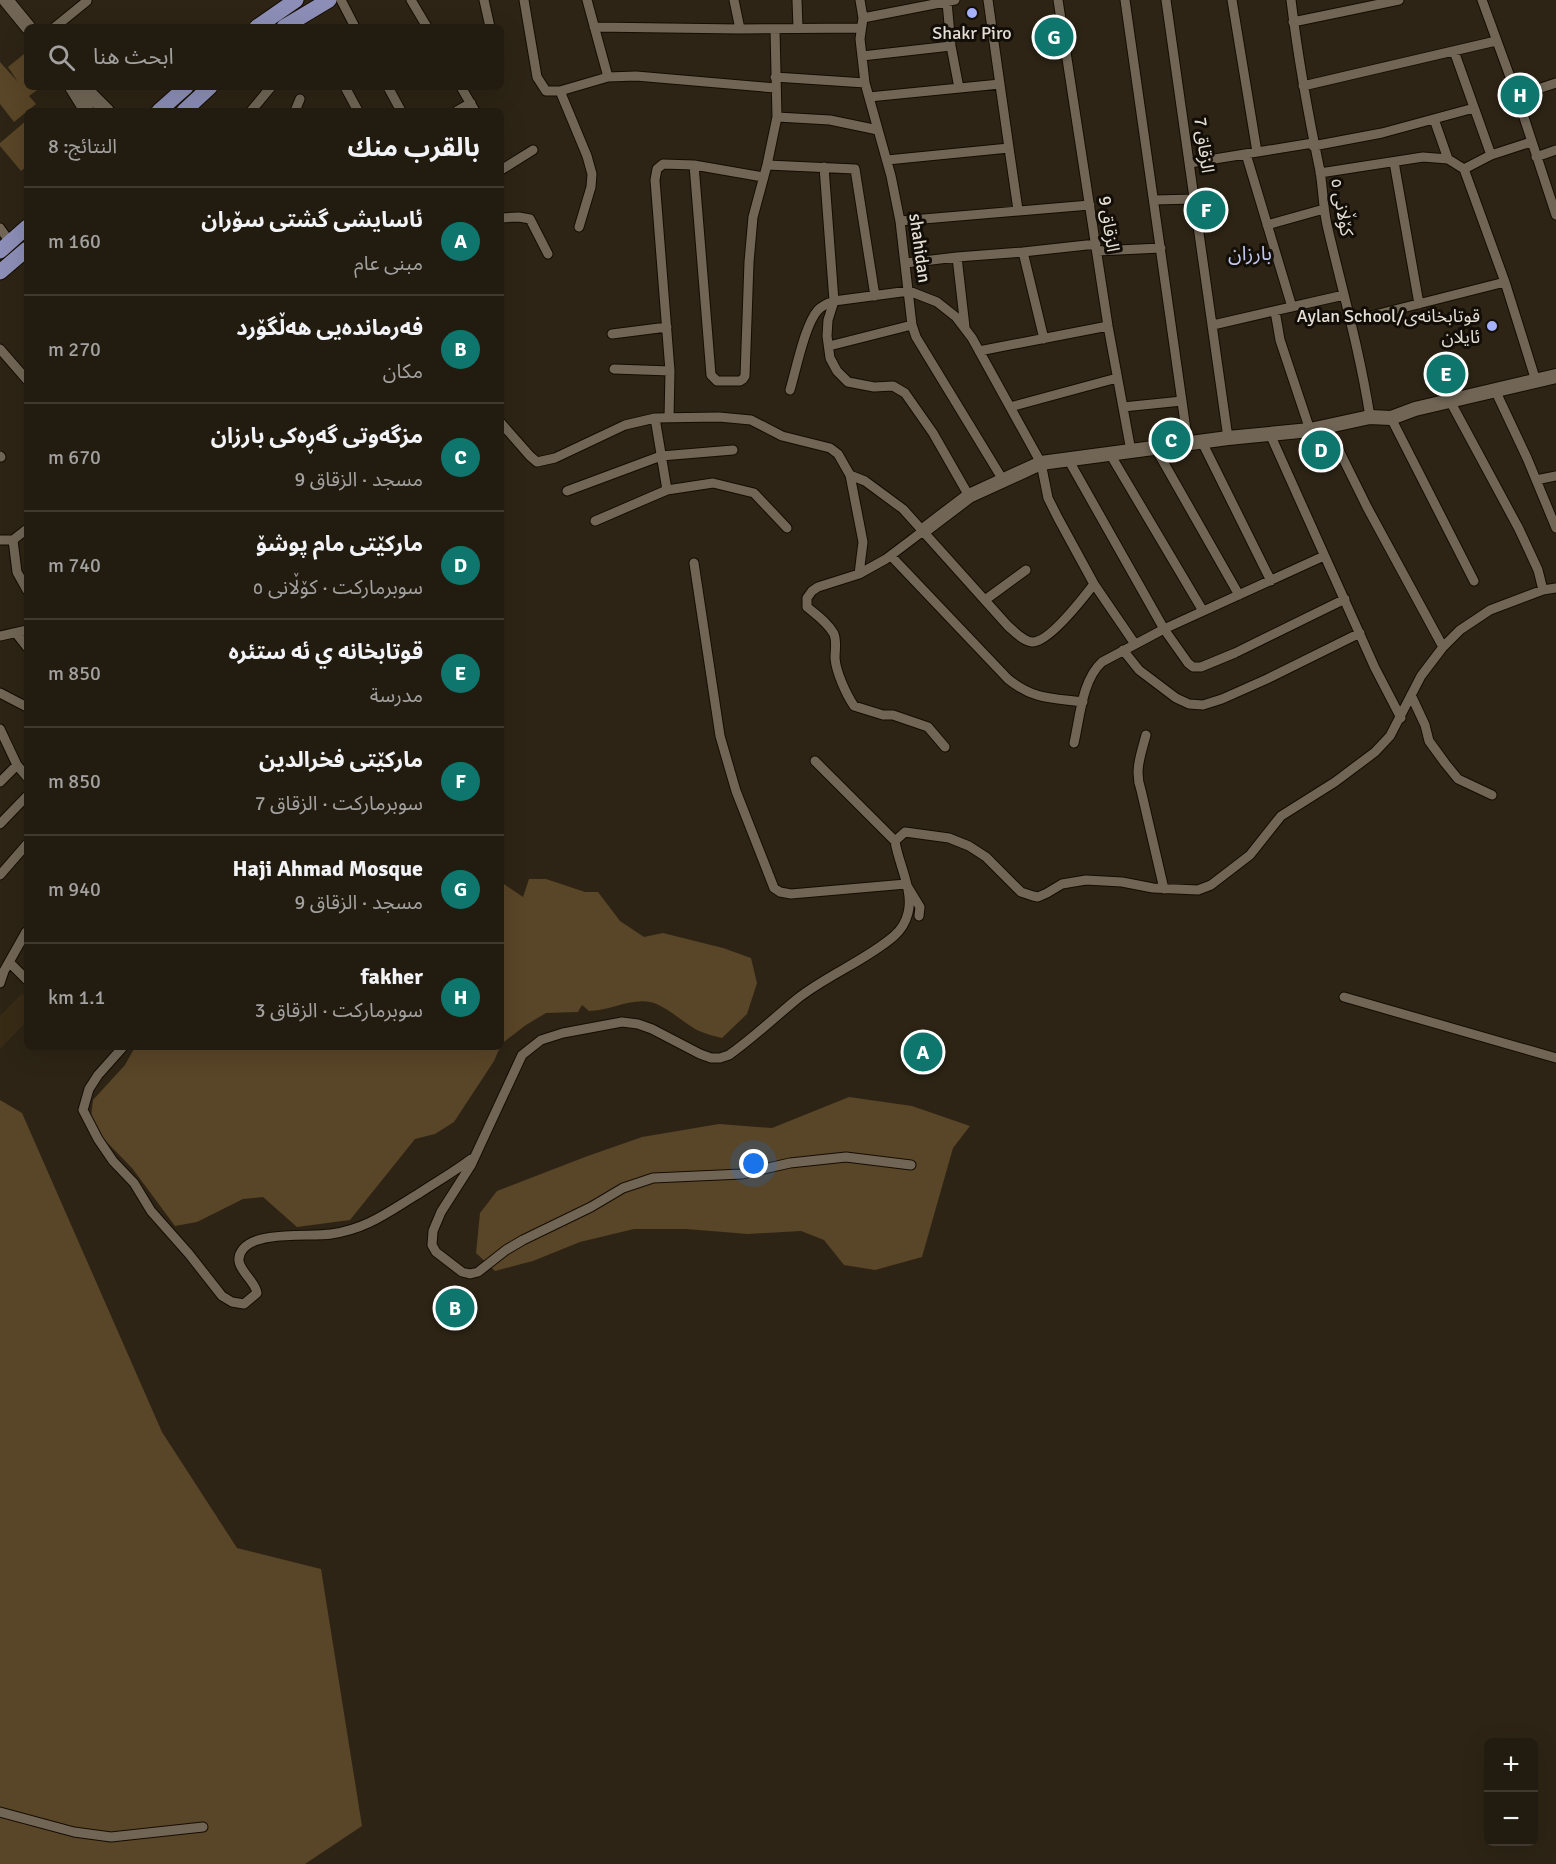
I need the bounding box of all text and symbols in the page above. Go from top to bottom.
marker: Shakr Piro [965,6,979,20]
pin: G [1034,15,1074,60]
place label: Shakr Piro [932,22,1012,44]
search box [24,24,504,90]
icon: search [45,41,78,74]
text: ابحث هنا [93,43,174,70]
pin: H [1500,72,1540,118]
street label: الزقاق 7 [1189,116,1219,174]
text: بالقرب منك [348,132,480,164]
text: النتائج: 8 [48,134,117,159]
street label: کۆڵانی ٥ [1326,176,1360,238]
pin: F [1186,188,1226,232]
street label: الزقاق 9 [1094,194,1124,254]
text: ئاسایشی گشتی سۆران [201,206,423,233]
street label: shahidan [904,212,936,284]
text: 160 m [48,229,101,254]
text: A [454,229,467,254]
district label: بارزان [1228,241,1272,266]
text: مبنى عام [354,251,423,276]
place label: Aylan School/قوتابخانەی ئایلان [1297,305,1480,348]
text: فەرماندەیی هەڵگۆرد [236,314,423,341]
marker: Aylan School/قوتابخانەی ئایلان [1485,319,1499,333]
text: 270 m [48,337,101,362]
text: B [454,337,467,362]
pin: E [1426,352,1466,397]
text: مكان [383,359,423,384]
pin: C [1152,418,1190,462]
text: مزگەوتی گەڕەکی بارزان [211,422,423,449]
pin: D [1302,428,1340,472]
text: 670 m [48,445,101,470]
text: C [454,445,467,470]
text: مسجد · الزقاق 9 [294,467,423,492]
text: مارکێتی مام پوشۆ [256,530,423,557]
text: 740 m [48,553,101,578]
text: D [454,553,467,578]
text: سوبرماركت · کۆڵانی ٥ [252,575,423,600]
text: قوتابخانه ي ئه ستئره [228,638,423,665]
text: 850 m [48,661,101,686]
text: E [455,661,466,686]
text: مدرسة [370,683,423,708]
text: مارکێتی فخرالدین [259,746,423,773]
text: 850 m [48,769,101,794]
text: F [455,769,466,794]
text: سوبرماركت · الزقاق 7 [255,791,423,816]
text: Haji Ahmad Mosque [232,855,423,882]
text: 940 m [48,877,101,902]
text: G [454,877,467,902]
text: مسجد · الزقاق 9 [294,890,423,915]
text: fakher [361,963,423,990]
text: 1.1 km [48,985,105,1010]
text: H [454,985,467,1010]
text: سوبرماركت · الزقاق 3 [255,998,423,1023]
pin: A [904,1030,942,1074]
your location [739,1149,768,1178]
pin: B [436,1286,474,1330]
map controls [1484,1738,1538,1846]
button: + [1484,1738,1538,1792]
button: − [1484,1792,1538,1846]

